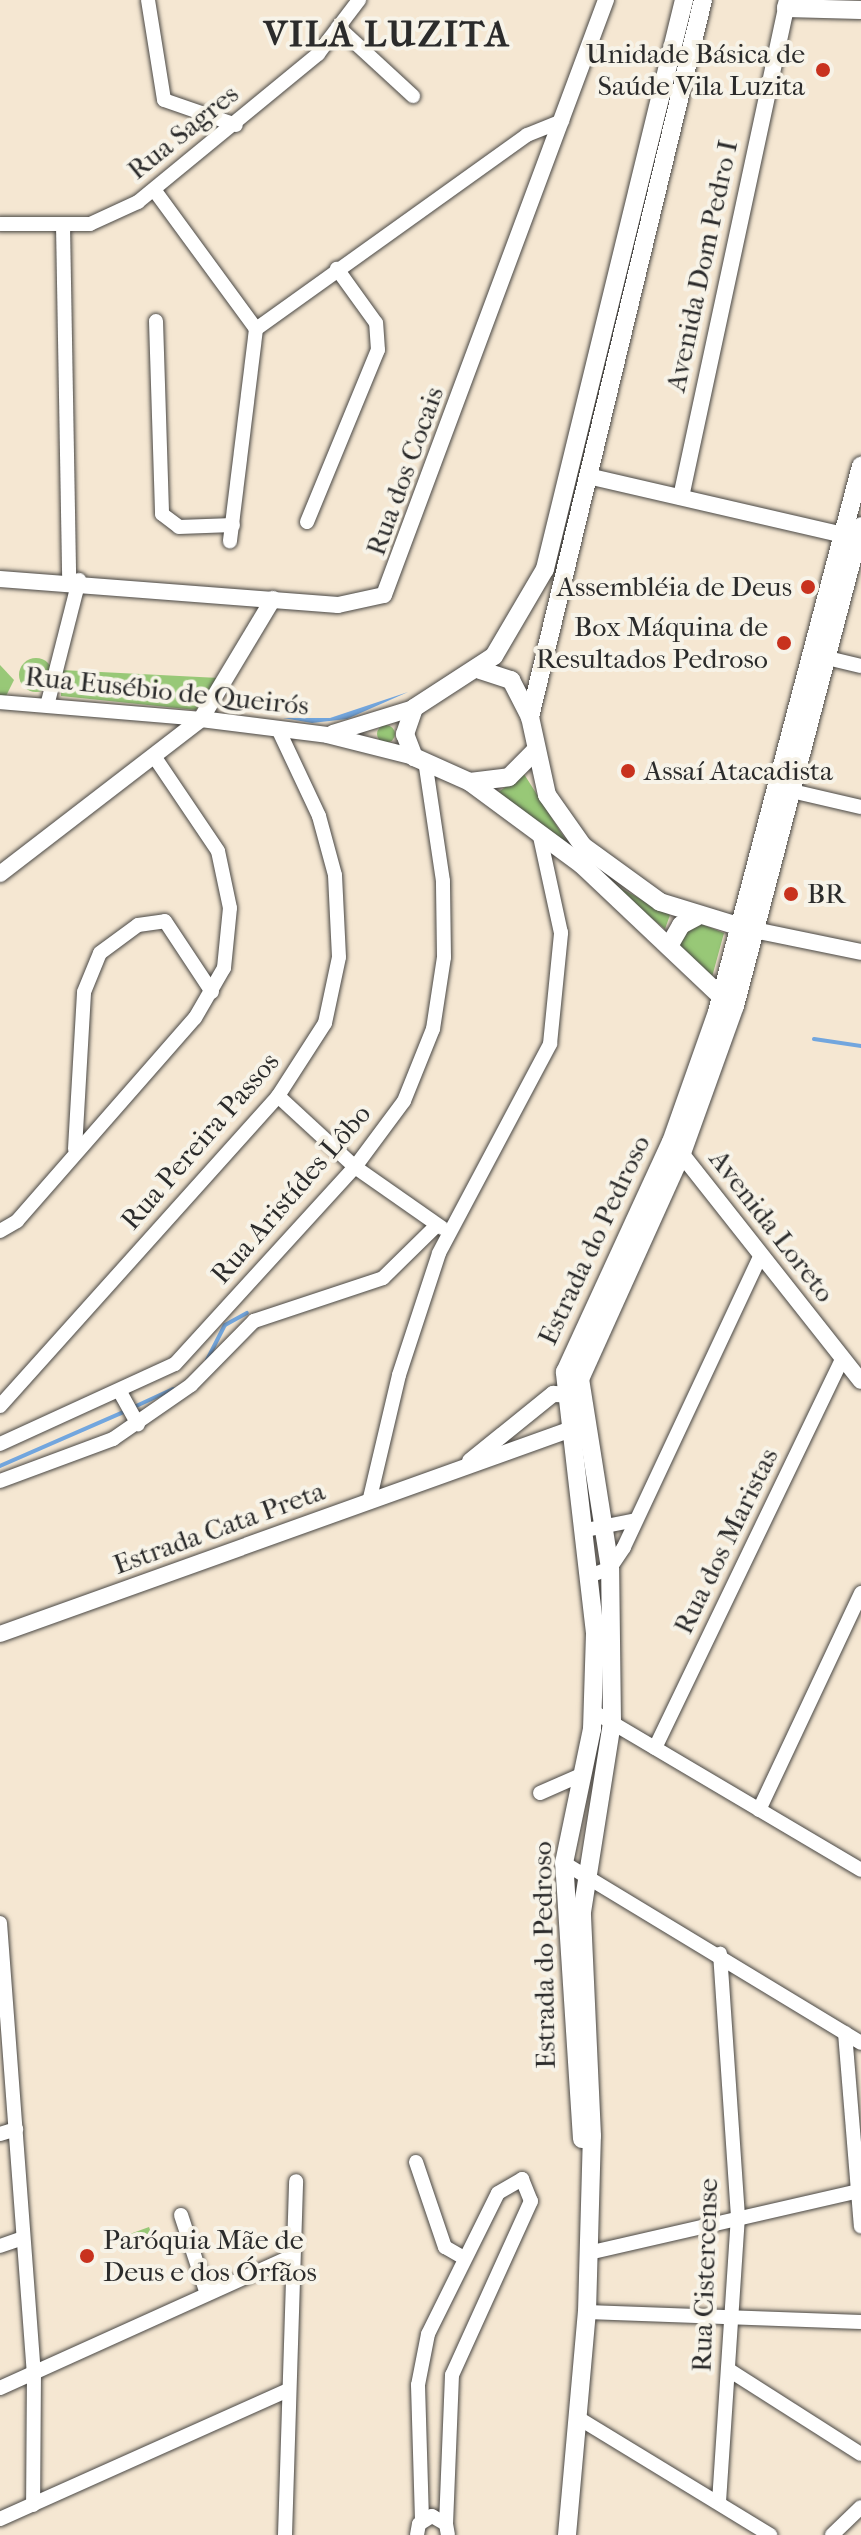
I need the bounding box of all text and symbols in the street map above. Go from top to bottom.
district label: VILA LUZITA [263,13,511,57]
place label: Unidade Básica de Saúde Vila Luzita [586,37,805,103]
marker: Unidade Básica de Saúde Vila Luzita [812,59,834,81]
street label: Rua Sagres [121,77,245,187]
street label: Avenida Dom Pedro I [659,137,745,395]
street label: Rua dos Cocais [359,382,451,560]
place label: Assembléia de Deus [557,570,792,604]
marker: Assembléia de Deus [799,578,817,596]
place label: Box Máquina de Resultados Pedroso [536,610,768,676]
marker: Box Máquina de Resultados Pedroso [775,634,793,652]
street label: Rua Eusébio de Queirós [23,659,311,723]
place label: Assaí Atacadista [644,754,833,788]
marker: Assaí Atacadista [619,762,637,780]
place label: BR [807,877,845,911]
marker: BR [782,885,800,903]
street label: Rua Pereira Passos [114,1045,286,1237]
street label: Rua Aristídes Lôbo [204,1097,378,1291]
street label: Estrada do Pedroso [531,1130,657,1350]
street label: Avenida Loreto [702,1143,842,1309]
street label: Rua dos Maristas [666,1442,786,1640]
street label: Estrada Cata Preta [109,1474,329,1582]
street label: Estrada do Pedroso [525,1841,563,2069]
street label: Rua Cistercense [685,2177,725,2373]
place label: Paróquia Mãe de Deus e dos Órfãos [103,2223,317,2289]
marker: Paróquia Mãe de Deus e dos Órfãos [78,2247,96,2265]

